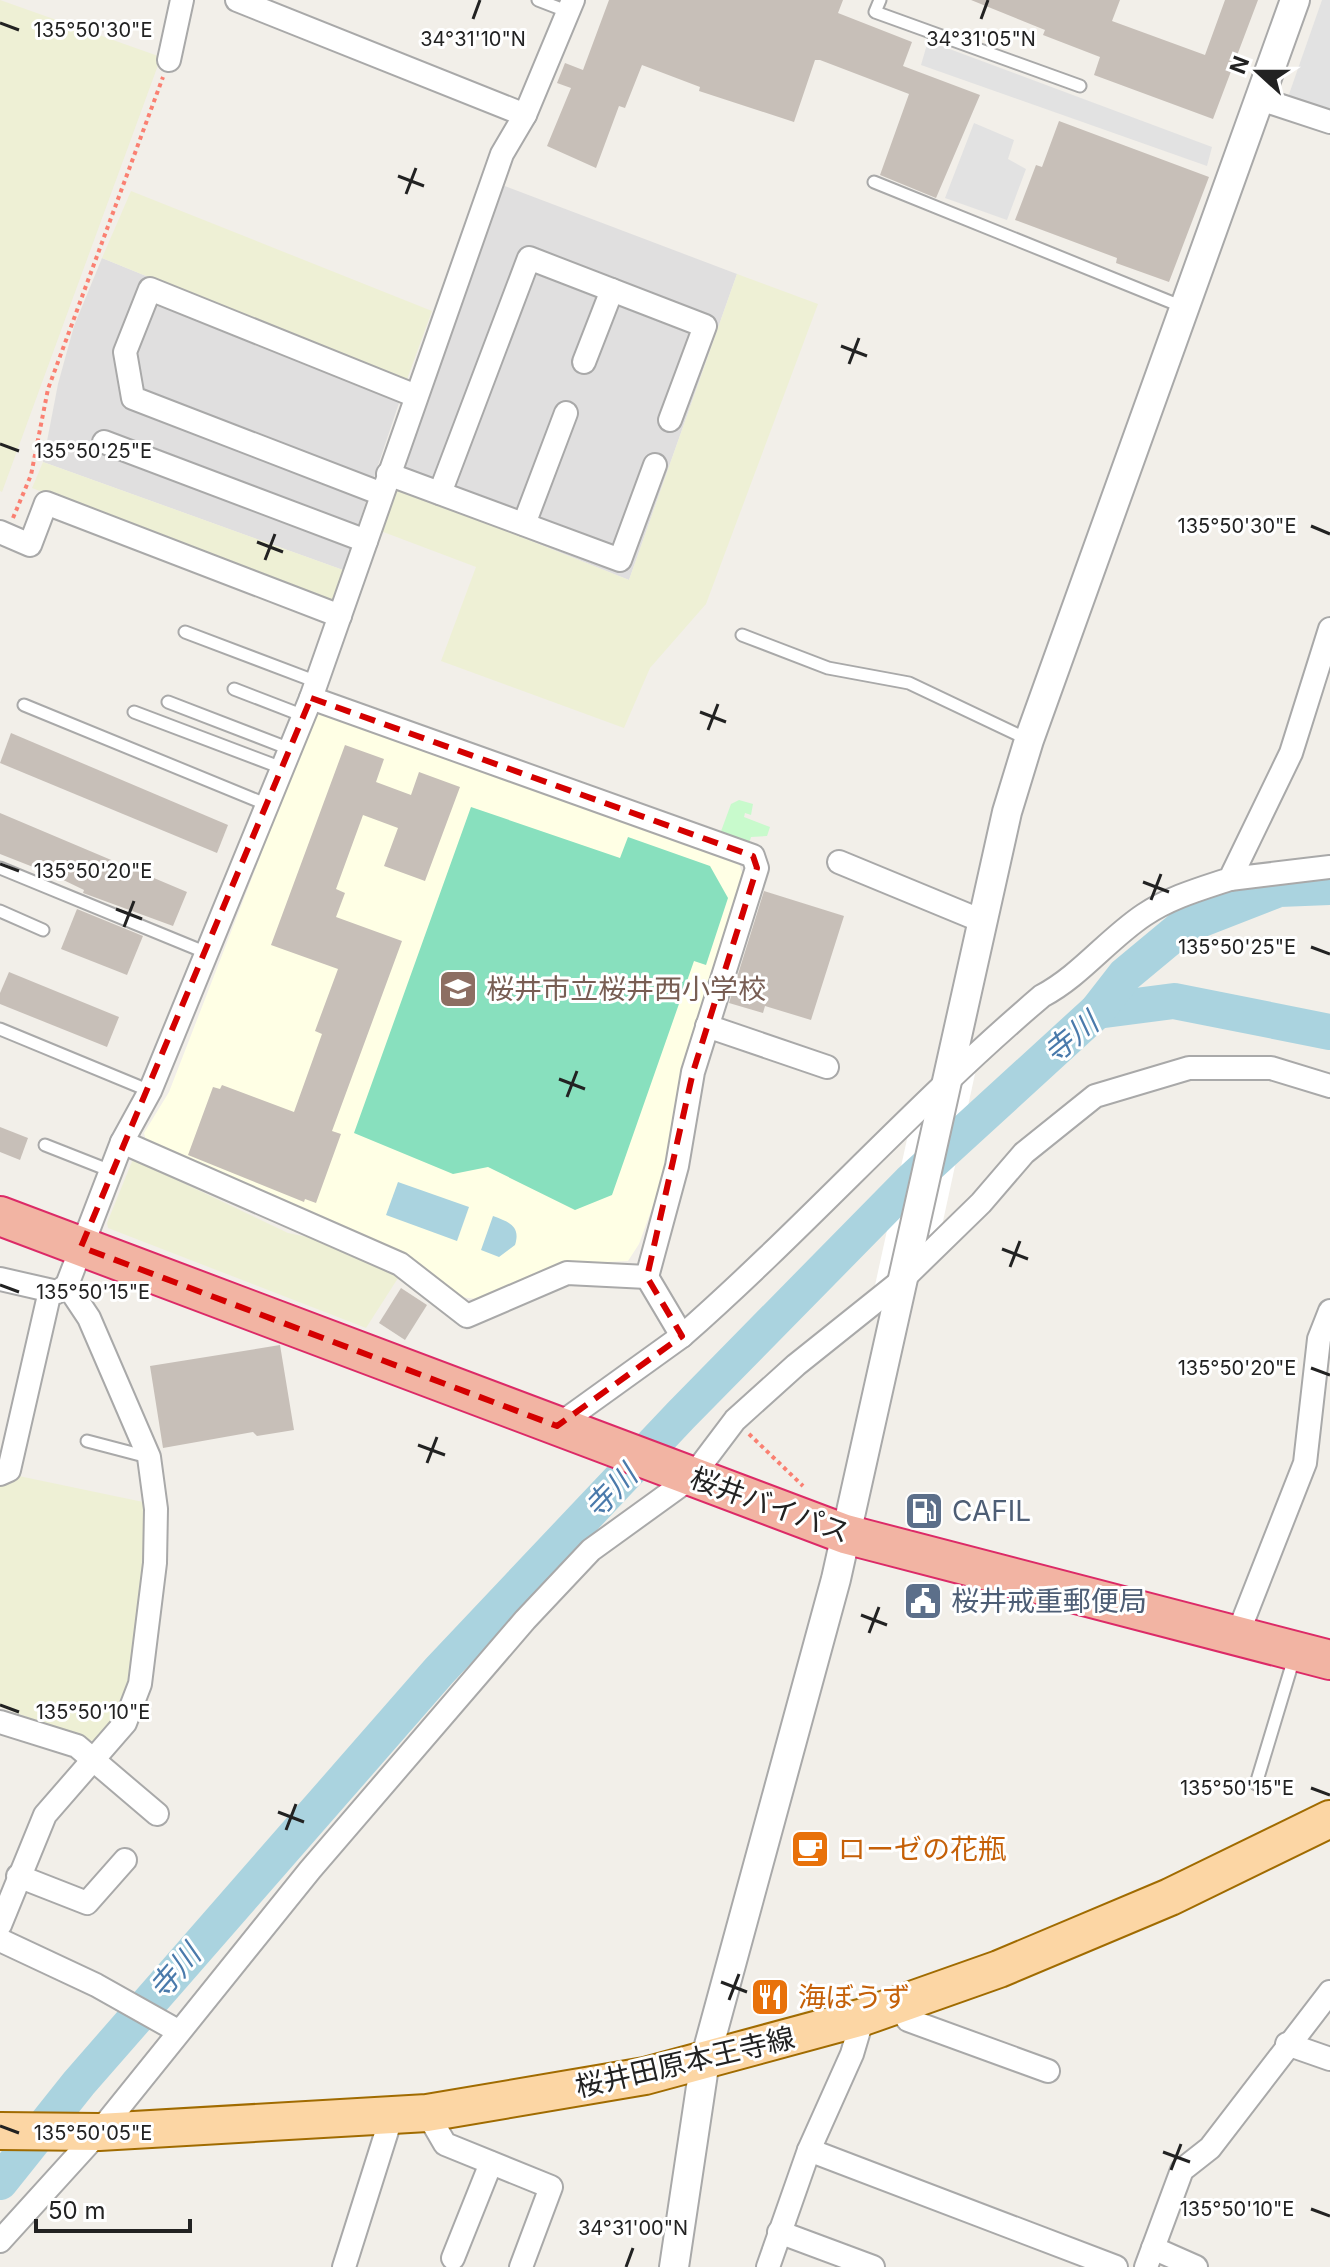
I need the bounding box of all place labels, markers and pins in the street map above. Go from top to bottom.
school or university icon: 桜井市立桜井西小学校 [437,968,479,1010]
place label: 桜井市立桜井西小学校 [486,972,766,1006]
fuel station icon: CAFIL [903,1490,945,1532]
place label: CAFIL [952,1494,1031,1528]
public building icon: 桜井戒重郵便局 [902,1580,944,1622]
place label: 桜井戒重郵便局 [951,1584,1147,1618]
cafe icon: ローゼの花瓶 [789,1828,831,1870]
place label: ローゼの花瓶 [838,1832,1006,1866]
restaurant icon: 海ぼうず [749,1976,791,2018]
place label: 海ぼうず [798,1980,910,2014]

